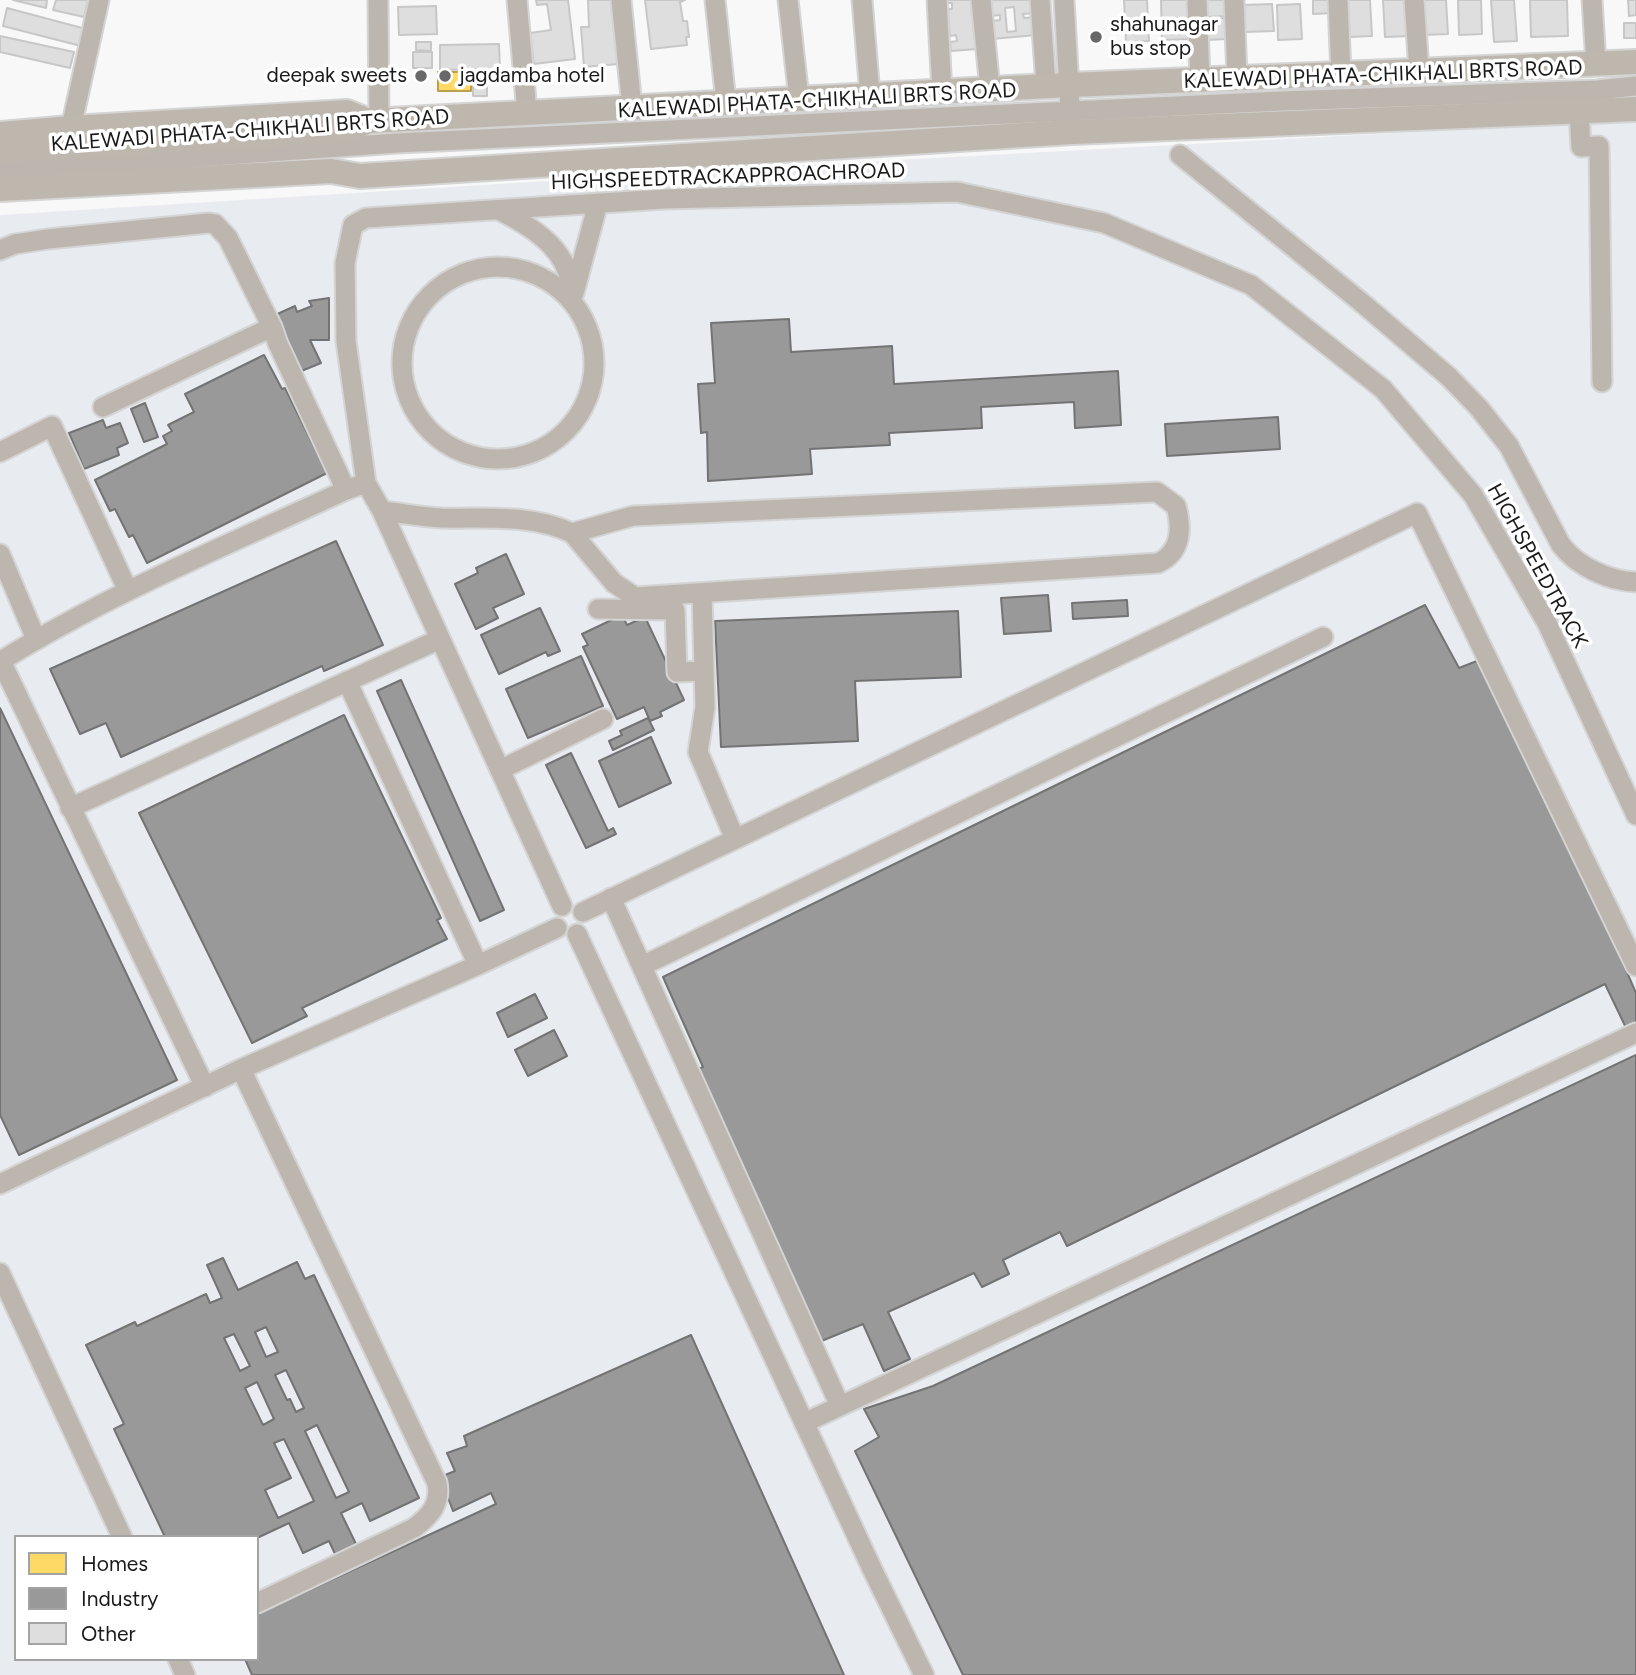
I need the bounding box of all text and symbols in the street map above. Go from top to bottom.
place label: shahunagar bus stop [1110,12,1218,62]
marker: shahunagar bus stop [1088,29,1104,45]
street label: KALEWADI PHATA-CHIKHALI BRTS ROAD [1183,55,1583,95]
place label: deepak sweets [267,63,407,89]
place label: jagdamba hotel [459,63,605,89]
marker: deepak sweets [413,68,429,84]
marker: jagdamba hotel [437,68,453,84]
street label: KALEWADI PHATA-CHIKHALI BRTS ROAD [617,78,1017,124]
street label: KALEWADI PHATA-CHIKHALI BRTS ROAD [50,105,450,157]
street label: HIGHSPEEDTRACKAPPROACHROAD [550,158,906,196]
street label: HIGHSPEEDTRACK [1481,479,1593,653]
legend [14,1535,259,1661]
text: Homes [81,1551,148,1576]
text: Industry [81,1586,158,1611]
text: Other [81,1621,136,1646]

